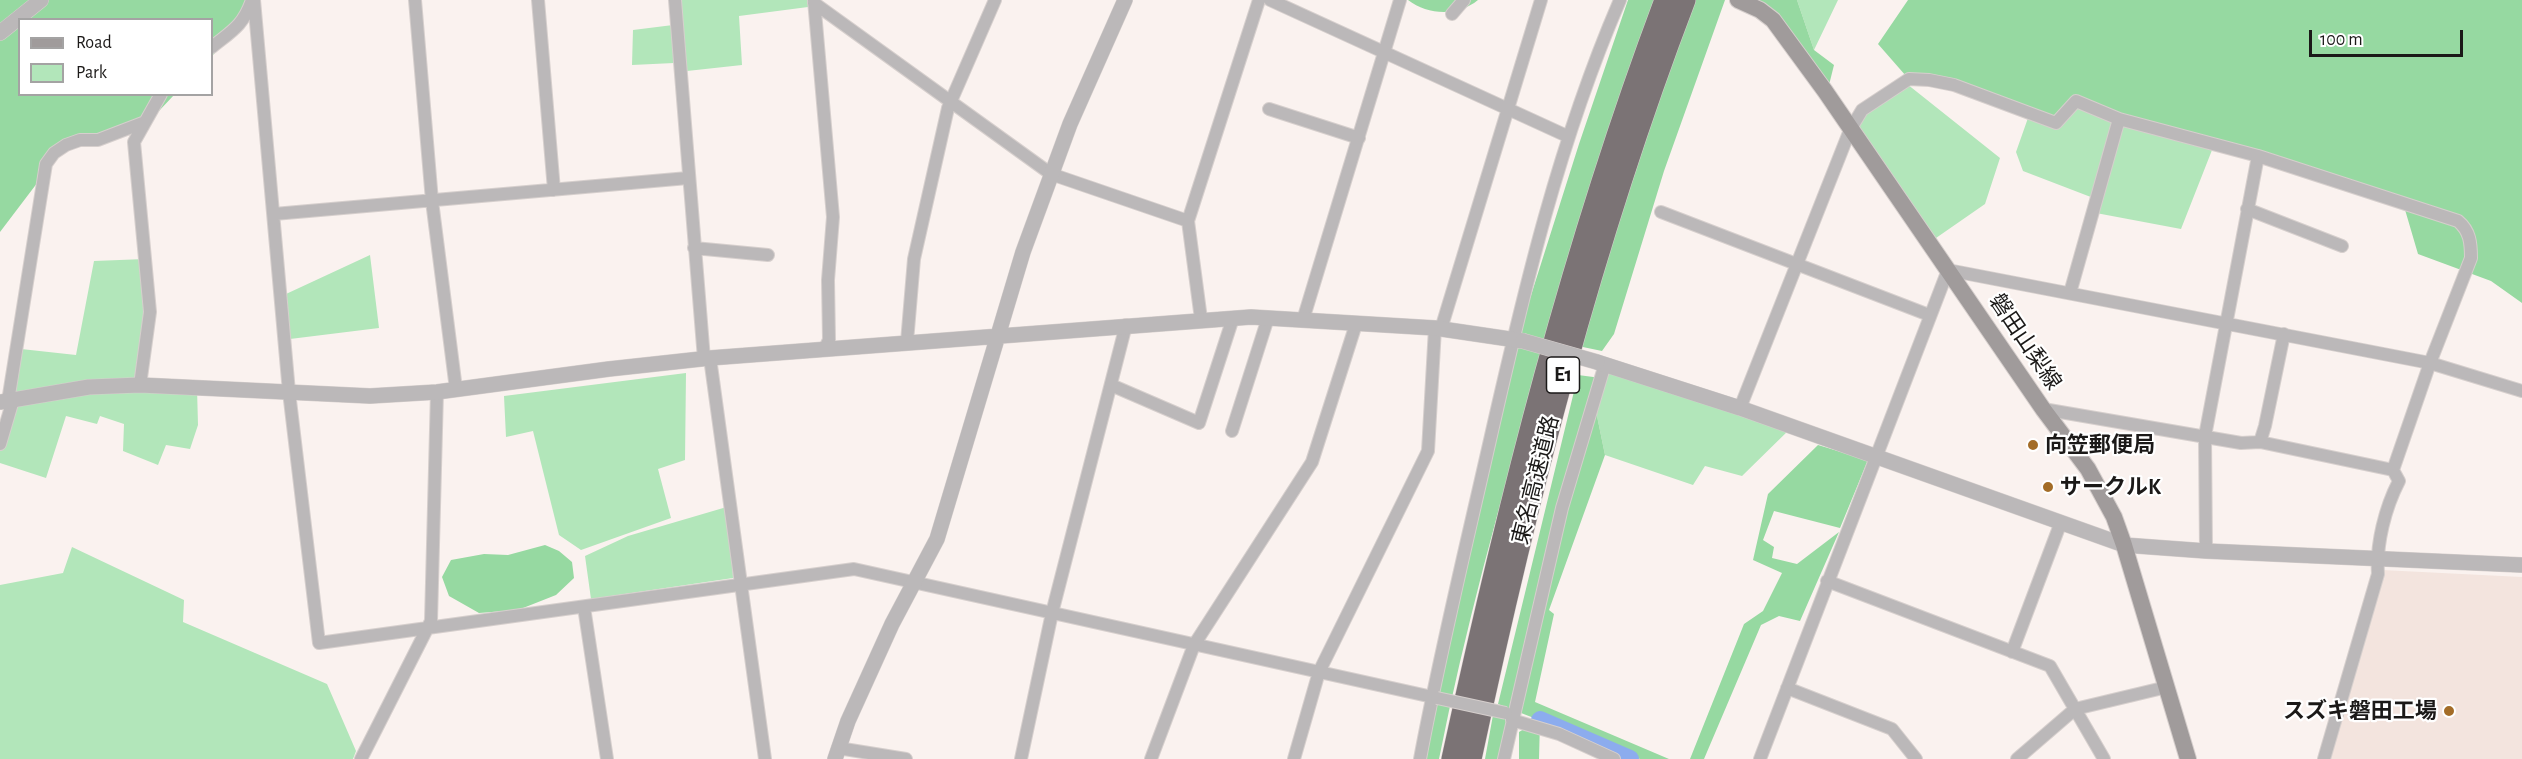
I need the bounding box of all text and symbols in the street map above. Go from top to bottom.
legend [18,18,213,96]
scale bar [2312,18,2466,56]
text: 100 m [2320,31,2363,49]
text: Road [76,34,112,52]
text: Park [76,64,107,82]
street label: 磐田山梨線 [1983,289,2067,395]
road number: E1 [1546,357,1580,393]
street label: 東名高速道路 [1507,413,1565,547]
place label: 向笠郵便局 [2045,432,2155,458]
marker: 向笠郵便局 [2026,438,2040,452]
place label: サークルK [2060,474,2161,500]
marker: サークルK [2041,480,2055,494]
place label: スズキ磐田工場 [2283,698,2437,724]
marker: スズキ磐田工場 [2442,704,2456,718]

